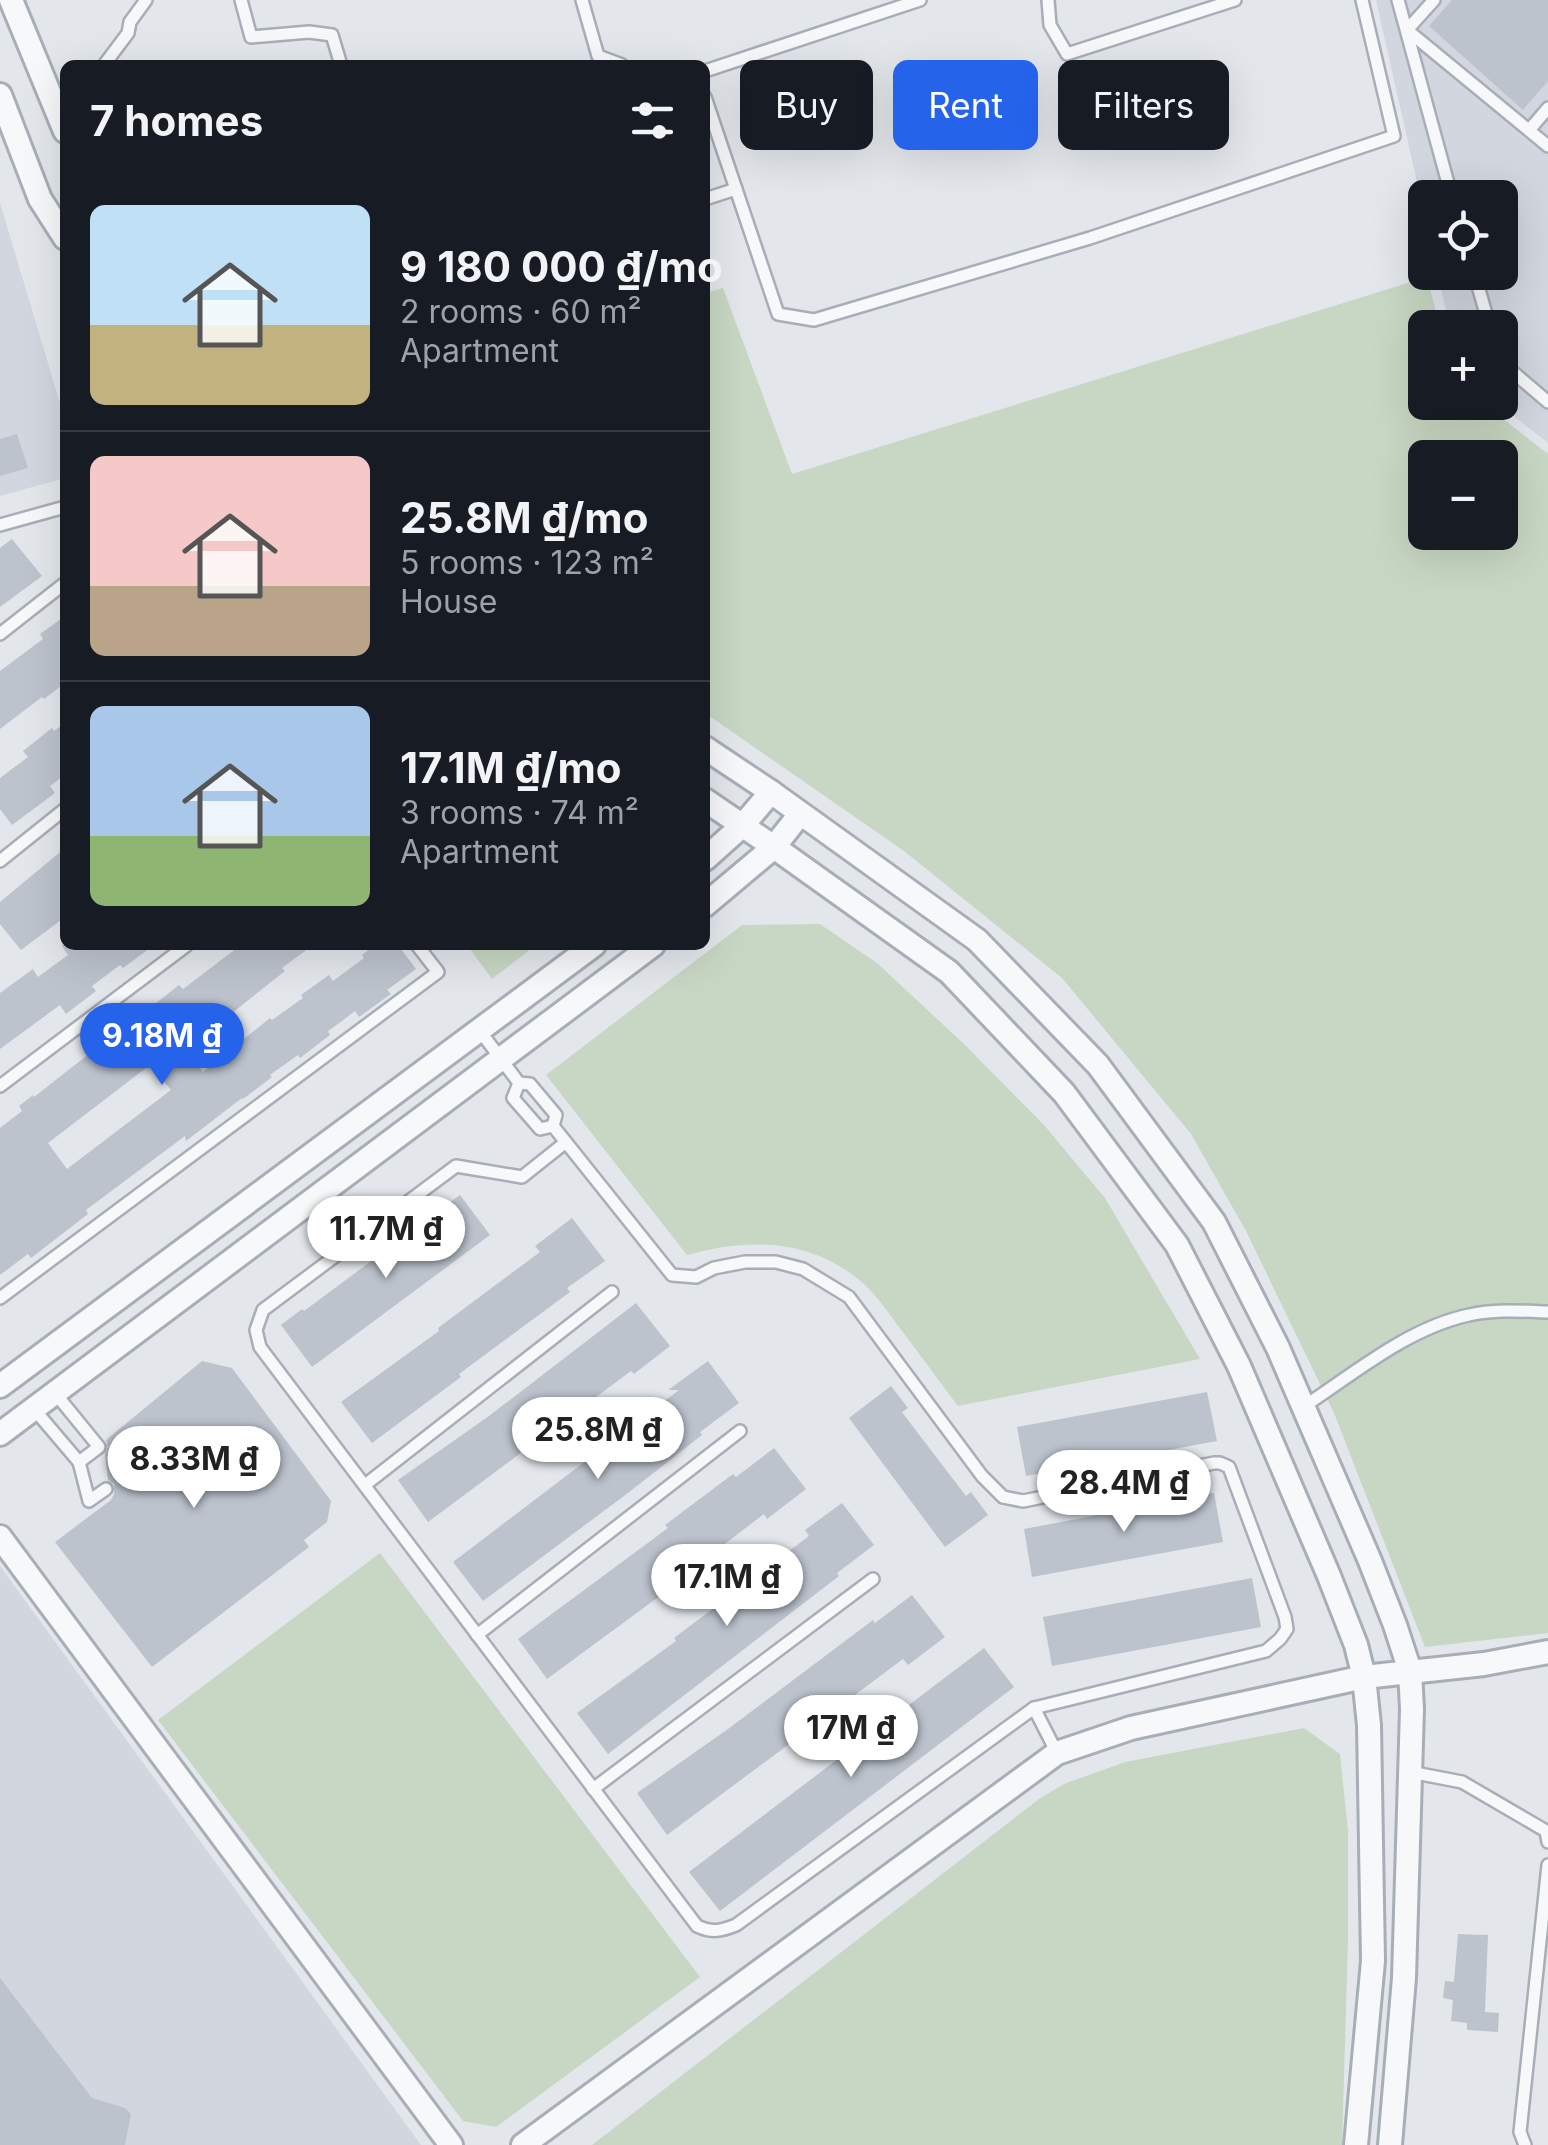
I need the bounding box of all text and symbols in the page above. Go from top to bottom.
chip: Buy [740,60,873,150]
chip: Rent [893,60,1038,150]
chip: Filters [1058,60,1229,150]
icon: filters [625,93,680,148]
text: 7 homes [90,95,263,146]
map controls [1408,180,1518,550]
button: locate [1408,180,1518,290]
text: 9 180 000 ₫/mo [400,241,723,292]
icon: home [170,245,290,365]
text: 2 rooms · 60 m² [400,292,642,331]
button: + [1408,310,1518,420]
text: Apartment [400,331,559,370]
button: − [1408,440,1518,550]
text: 25.8M ₫/mo [400,492,648,543]
icon: home [170,496,290,616]
text: 5 rooms · 123 m² [400,543,654,582]
text: House [400,582,497,621]
text: 17.1M ₫/mo [400,742,622,793]
icon: home [170,746,290,866]
text: 3 rooms · 74 m² [400,793,639,832]
text: Apartment [400,832,559,871]
pin: 9.18M ₫ [70,1003,254,1088]
text: 9.18M ₫ [102,1016,222,1055]
pin: 11.7M ₫ [294,1196,478,1281]
text: 11.7M ₫ [329,1209,443,1248]
pin: 25.8M ₫ [506,1397,690,1482]
text: 25.8M ₫ [534,1410,662,1449]
pin: 8.33M ₫ [102,1426,286,1511]
text: 8.33M ₫ [130,1439,258,1478]
pin: 28.4M ₫ [1032,1450,1216,1535]
text: 28.4M ₫ [1059,1463,1189,1502]
pin: 17.1M ₫ [635,1544,819,1629]
text: 17.1M ₫ [673,1557,781,1596]
pin: 17M ₫ [781,1695,921,1780]
text: 17M ₫ [806,1708,896,1747]

